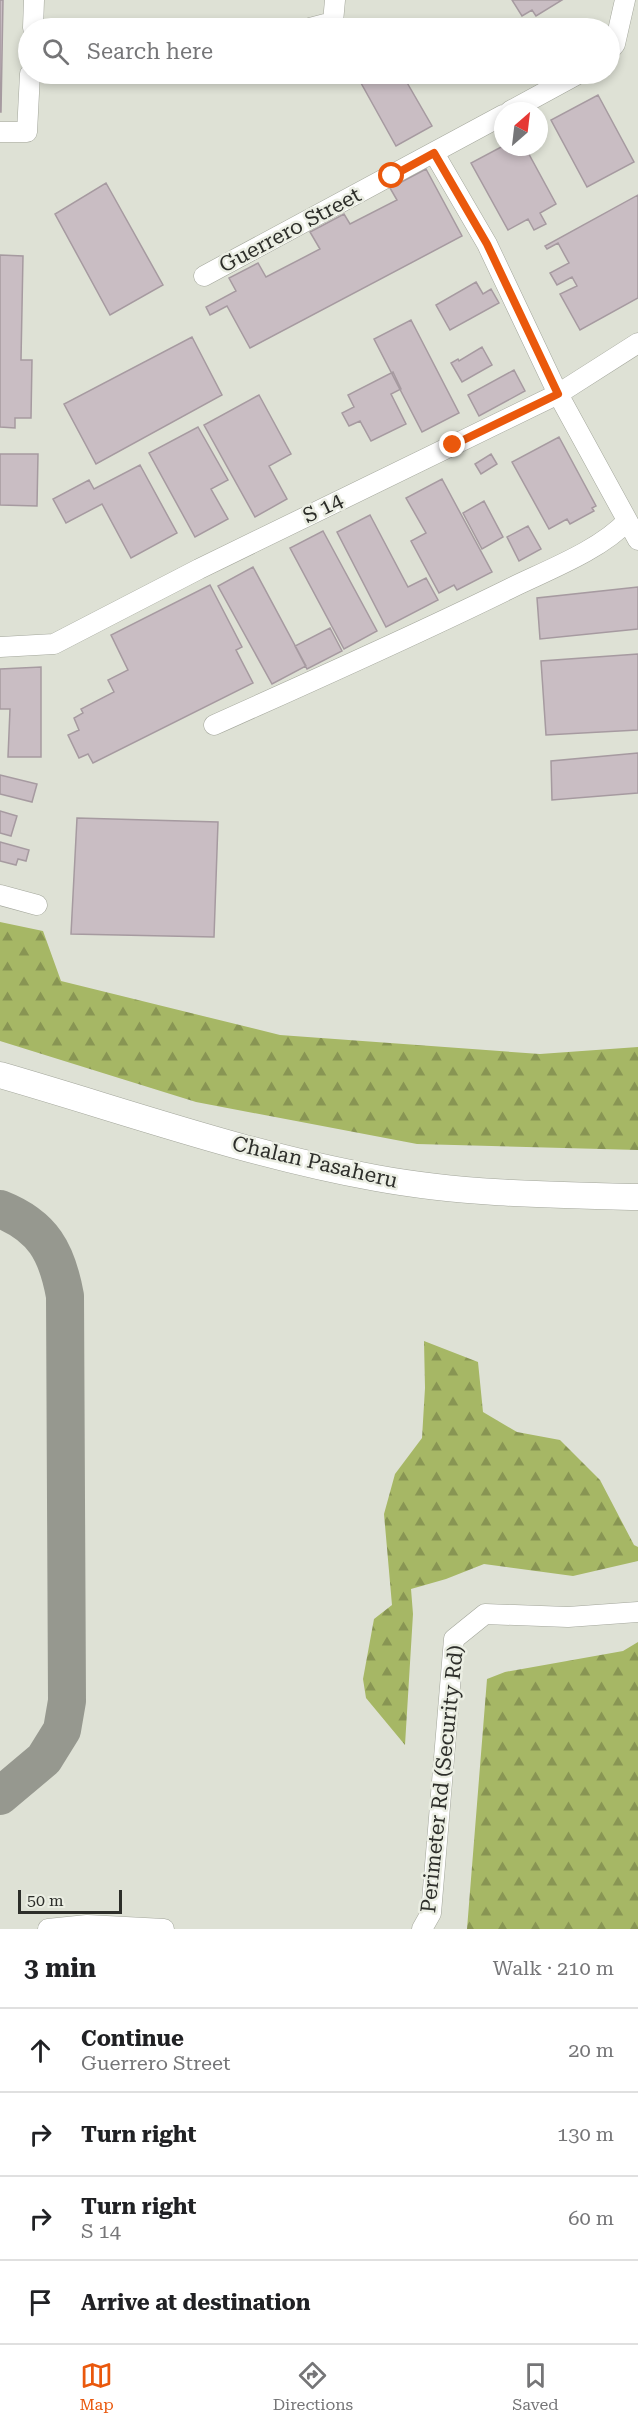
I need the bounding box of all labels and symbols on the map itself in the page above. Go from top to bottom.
north arrow [494,102,548,156]
route start [378,162,404,188]
street label: Guerrero Street [215,182,365,277]
route end [439,431,465,457]
street label: S 14 [299,488,347,528]
street label: Chalan Pasaheru [230,1131,400,1193]
street label: Perimeter Rd (Security Rd) [416,1644,468,1914]
scale bar [18,1887,122,1914]

